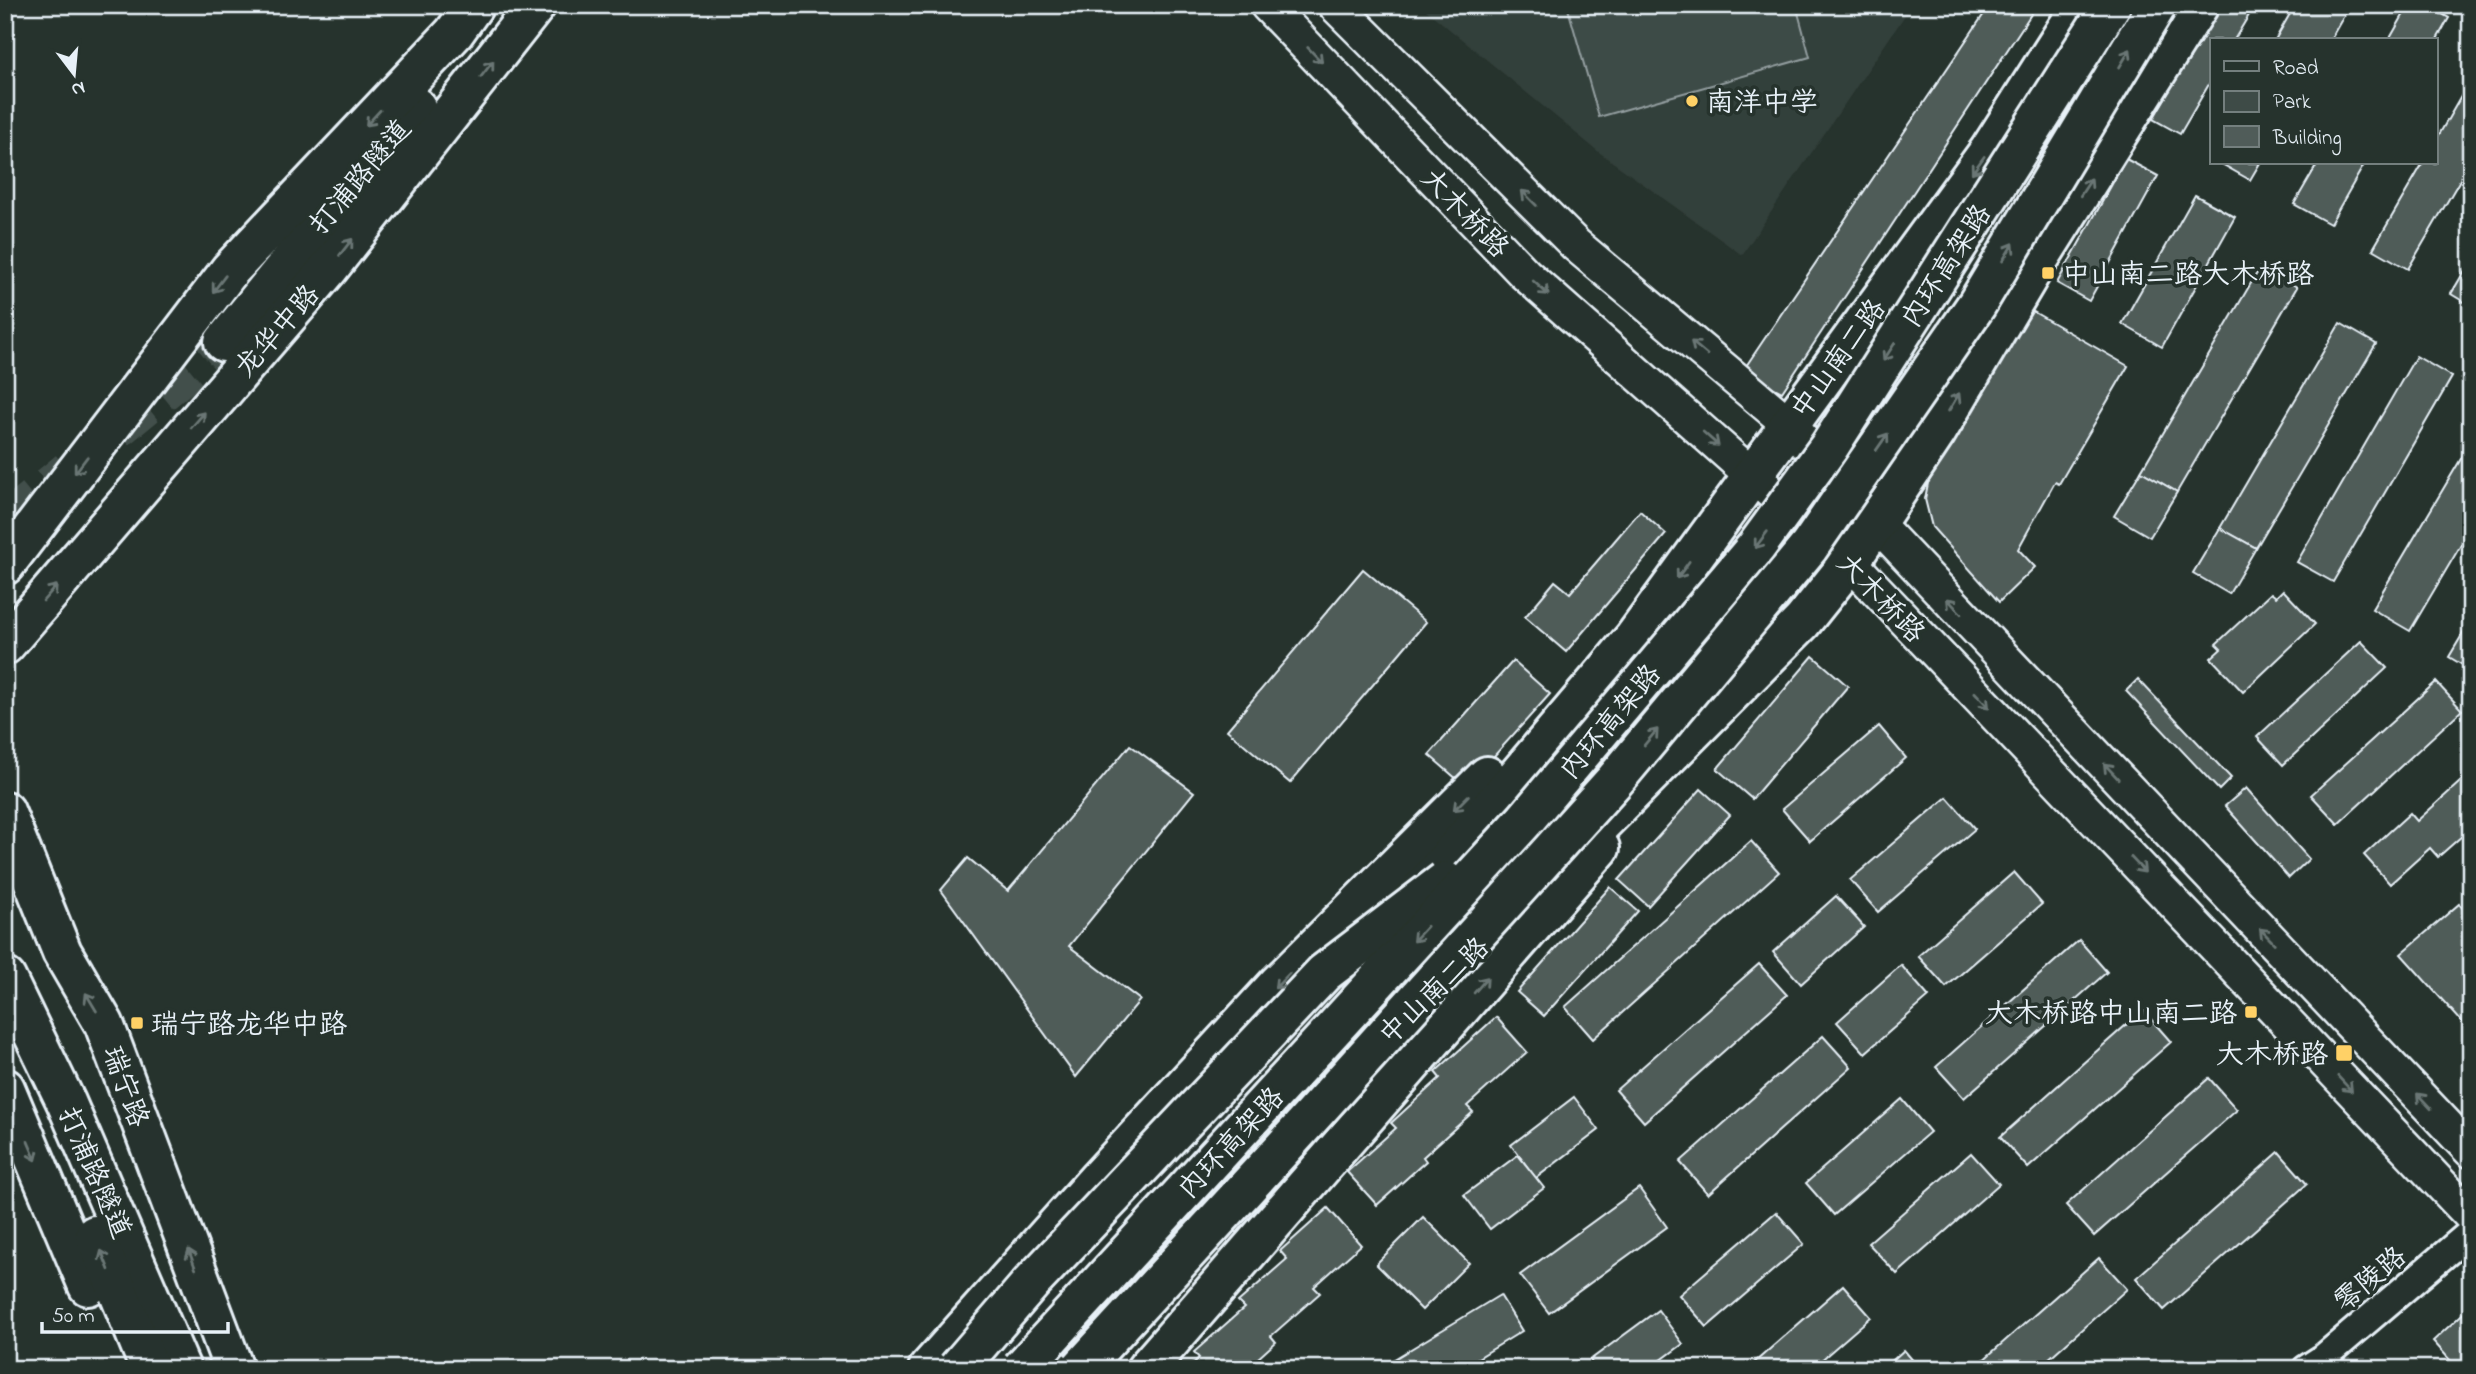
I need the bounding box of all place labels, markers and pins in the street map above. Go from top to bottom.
place label: 南洋中学 [1706,84,1818,125]
marker: 南洋中学 [1684,93,1700,109]
place label: 中山南二路大木桥路 [2062,256,2314,297]
marker: 中山南二路大木桥路 [2040,265,2056,281]
place label: 大木桥路中山南二路 [1985,995,2237,1036]
marker: 大木桥路中山南二路 [2243,1004,2259,1020]
place label: 瑞宁路龙华中路 [151,1006,347,1047]
marker: 瑞宁路龙华中路 [129,1015,145,1031]
place label: 大木桥路 [2216,1036,2328,1077]
marker: 大木桥路 [2334,1043,2354,1063]

